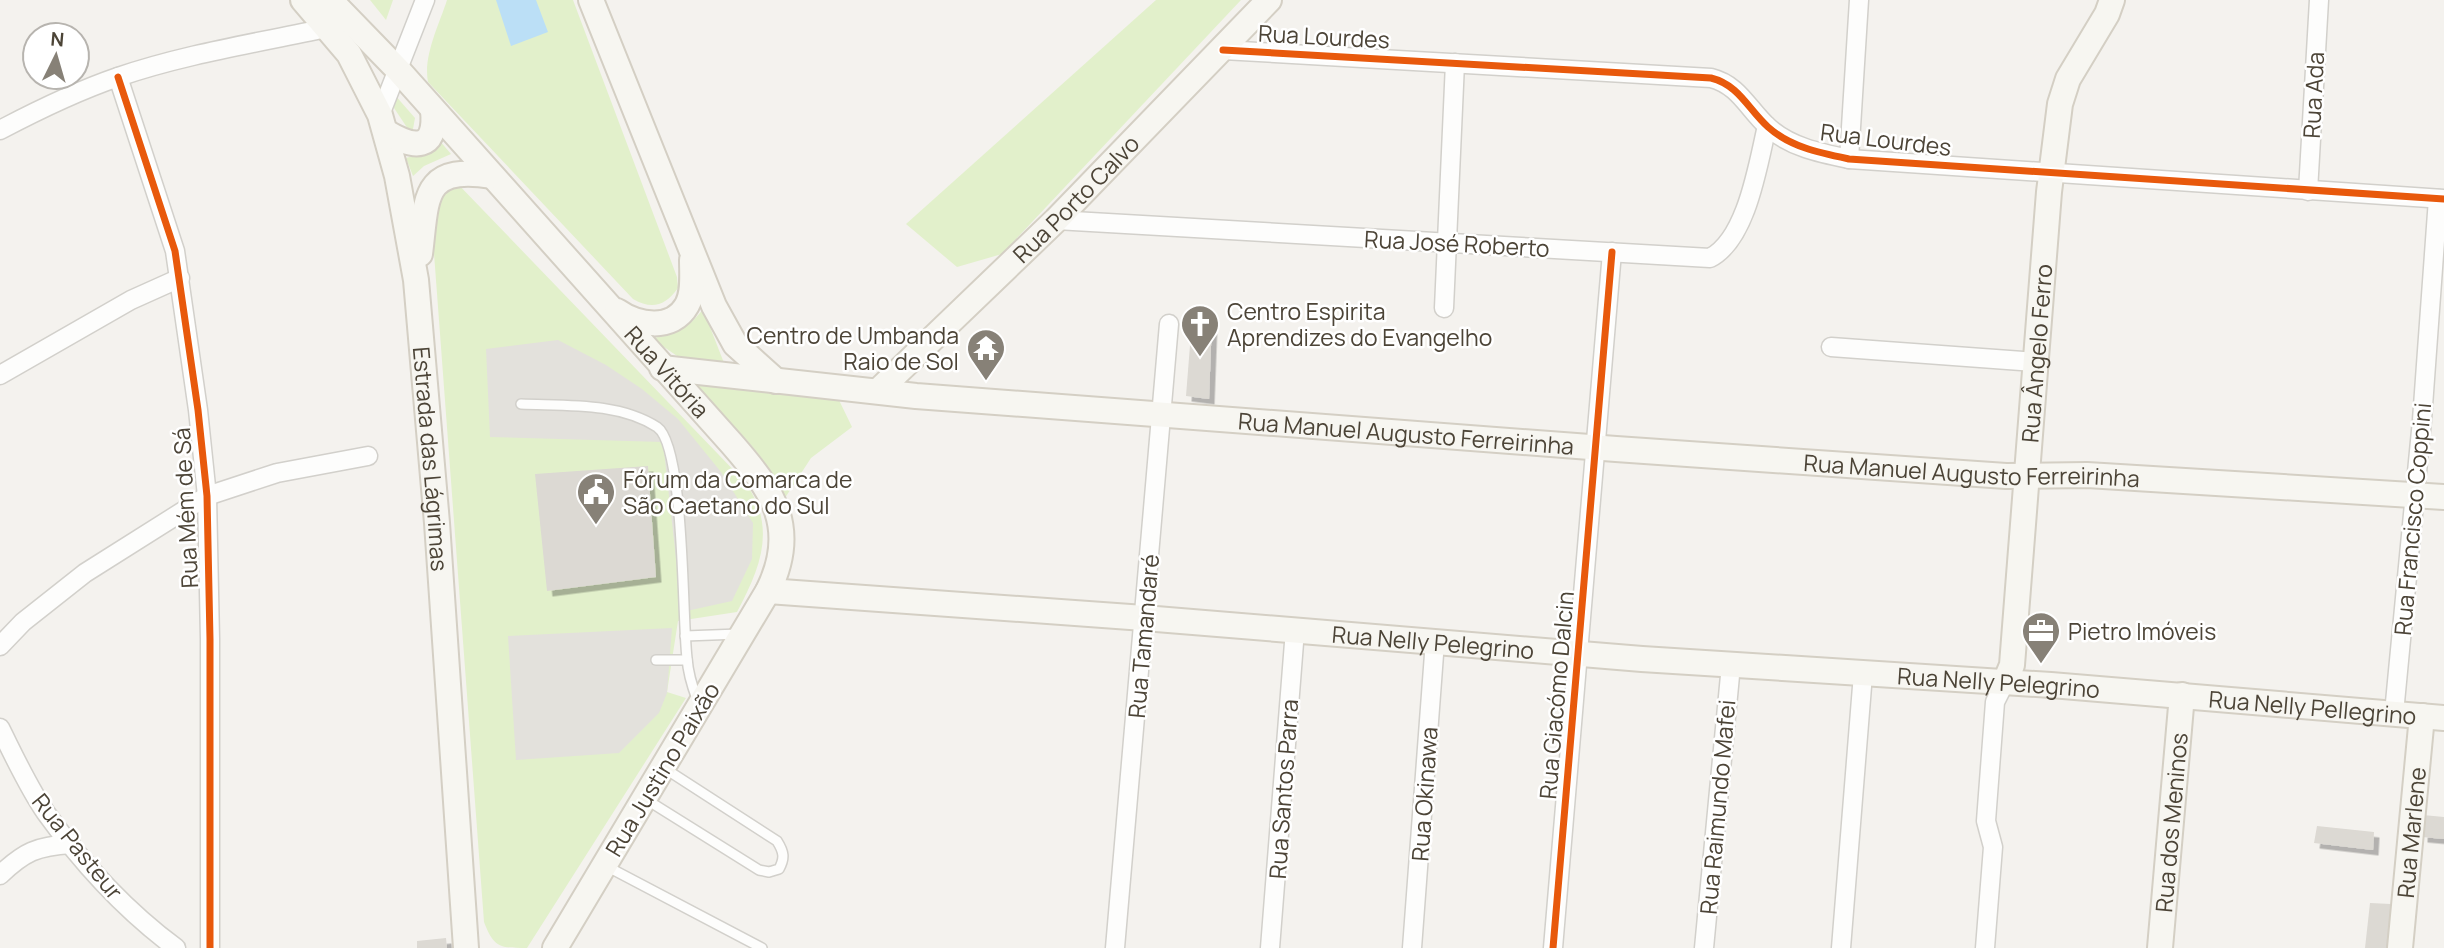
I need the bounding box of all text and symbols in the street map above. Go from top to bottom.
street label: Rua Lourdes [1257,17,1391,55]
north arrow [21,21,91,91]
text: N [50,26,65,53]
street label: Rua Ada [2295,51,2331,139]
street label: Rua Lourdes [1819,115,1953,163]
street label: Rua Porto Calvo [1005,128,1146,269]
street label: Rua José Roberto [1363,222,1551,264]
street label: Rua Ângelo Ferro [2013,263,2059,444]
place label: Centro Espirita Aprendizes do Evangelho [1227,295,1492,353]
church icon: Centro Espirita Aprendizes do Evangelho [1179,303,1221,358]
street label: Rua Vitória [618,319,717,424]
place label: Centro de Umbanda Raio de Sol [747,319,959,377]
temple icon: Centro de Umbanda Raio de Sol [965,327,1007,382]
street label: Estrada das Lágrimas [406,345,456,572]
street label: Rua Francisco Coppini [2386,401,2438,637]
street label: Rua Manuel Augusto Ferreirinha [1237,404,1575,462]
street label: Rua Mém de Sá [165,427,205,589]
street label: Rua Manuel Augusto Ferreirinha [1803,446,2141,494]
place label: Fórum da Comarca de São Caetano do Sul [623,463,852,521]
public building icon: Fórum da Comarca de São Caetano do Sul [575,471,617,526]
street label: Rua Tamandaré [1120,553,1166,719]
street label: Rua Giacómo Dalcin [1531,590,1581,800]
office icon: Pietro Imóveis [2020,610,2062,665]
place label: Pietro Imóveis [2068,615,2216,647]
street label: Rua Nelly Pelegrino [1331,618,1535,666]
street label: Rua Nelly Pelegrino [1896,659,2101,705]
street label: Rua Justino Paixão [597,676,727,862]
street label: Rua Nelly Pellegrino [2207,682,2418,732]
street label: Rua Santos Parra [1261,698,1305,880]
street label: Rua Raimundo Mafei [1692,698,1742,916]
street label: Rua Okinawa [1403,726,1445,862]
street label: Rua dos Meninos [2147,731,2195,914]
street label: Rua Marlene [2389,766,2433,900]
street label: Rua Pasteur [25,786,131,906]

